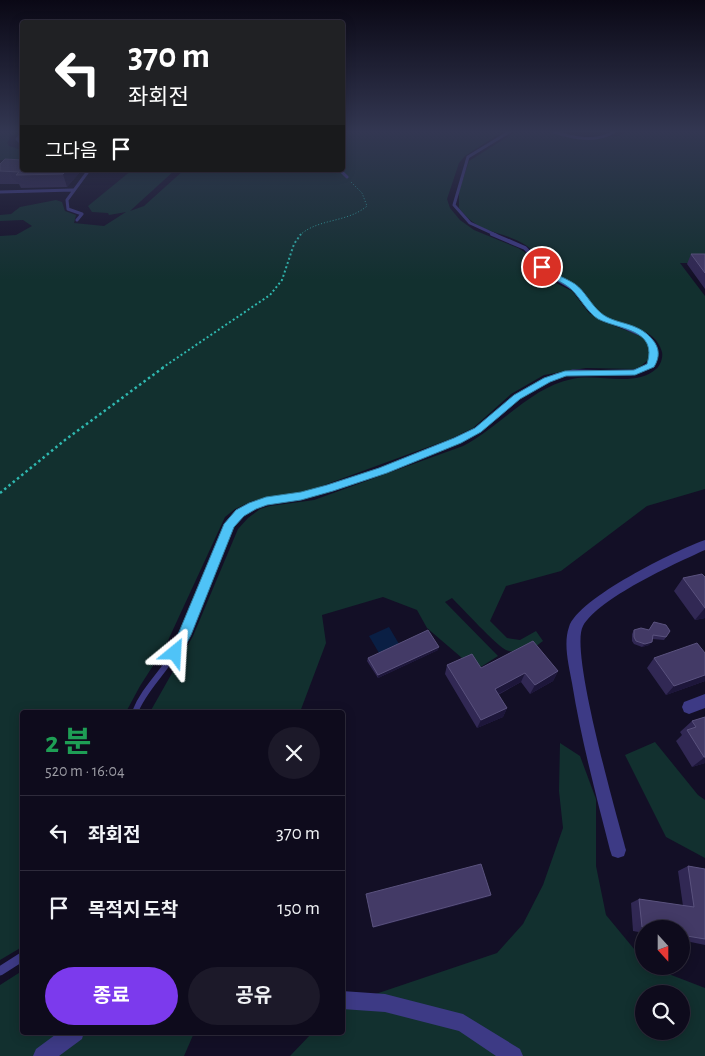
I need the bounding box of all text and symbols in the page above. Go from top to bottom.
text: 370 m [128,39,210,74]
icon: left [45,40,110,105]
text: 좌회전 [128,86,189,108]
icon: arrive [107,135,135,163]
text: 그다음 [45,142,97,161]
pin [521,246,563,288]
icon: arrive [528,253,556,281]
position arrow [148,626,200,678]
button: close [268,727,320,779]
text: 2 분 [45,728,91,758]
text: 520 m · 16:04 [45,763,125,779]
icon: left [45,819,73,847]
text: 370 m [276,824,320,843]
text: 좌회전 [88,826,140,845]
icon: arrive [45,894,73,922]
text: 150 m [277,899,320,918]
text: 목적지 도착 [88,901,178,920]
north arrow [635,920,690,975]
map controls [635,920,690,1040]
button: 종료 [45,967,178,1025]
button: 공유 [188,967,320,1025]
button: search [635,985,690,1040]

